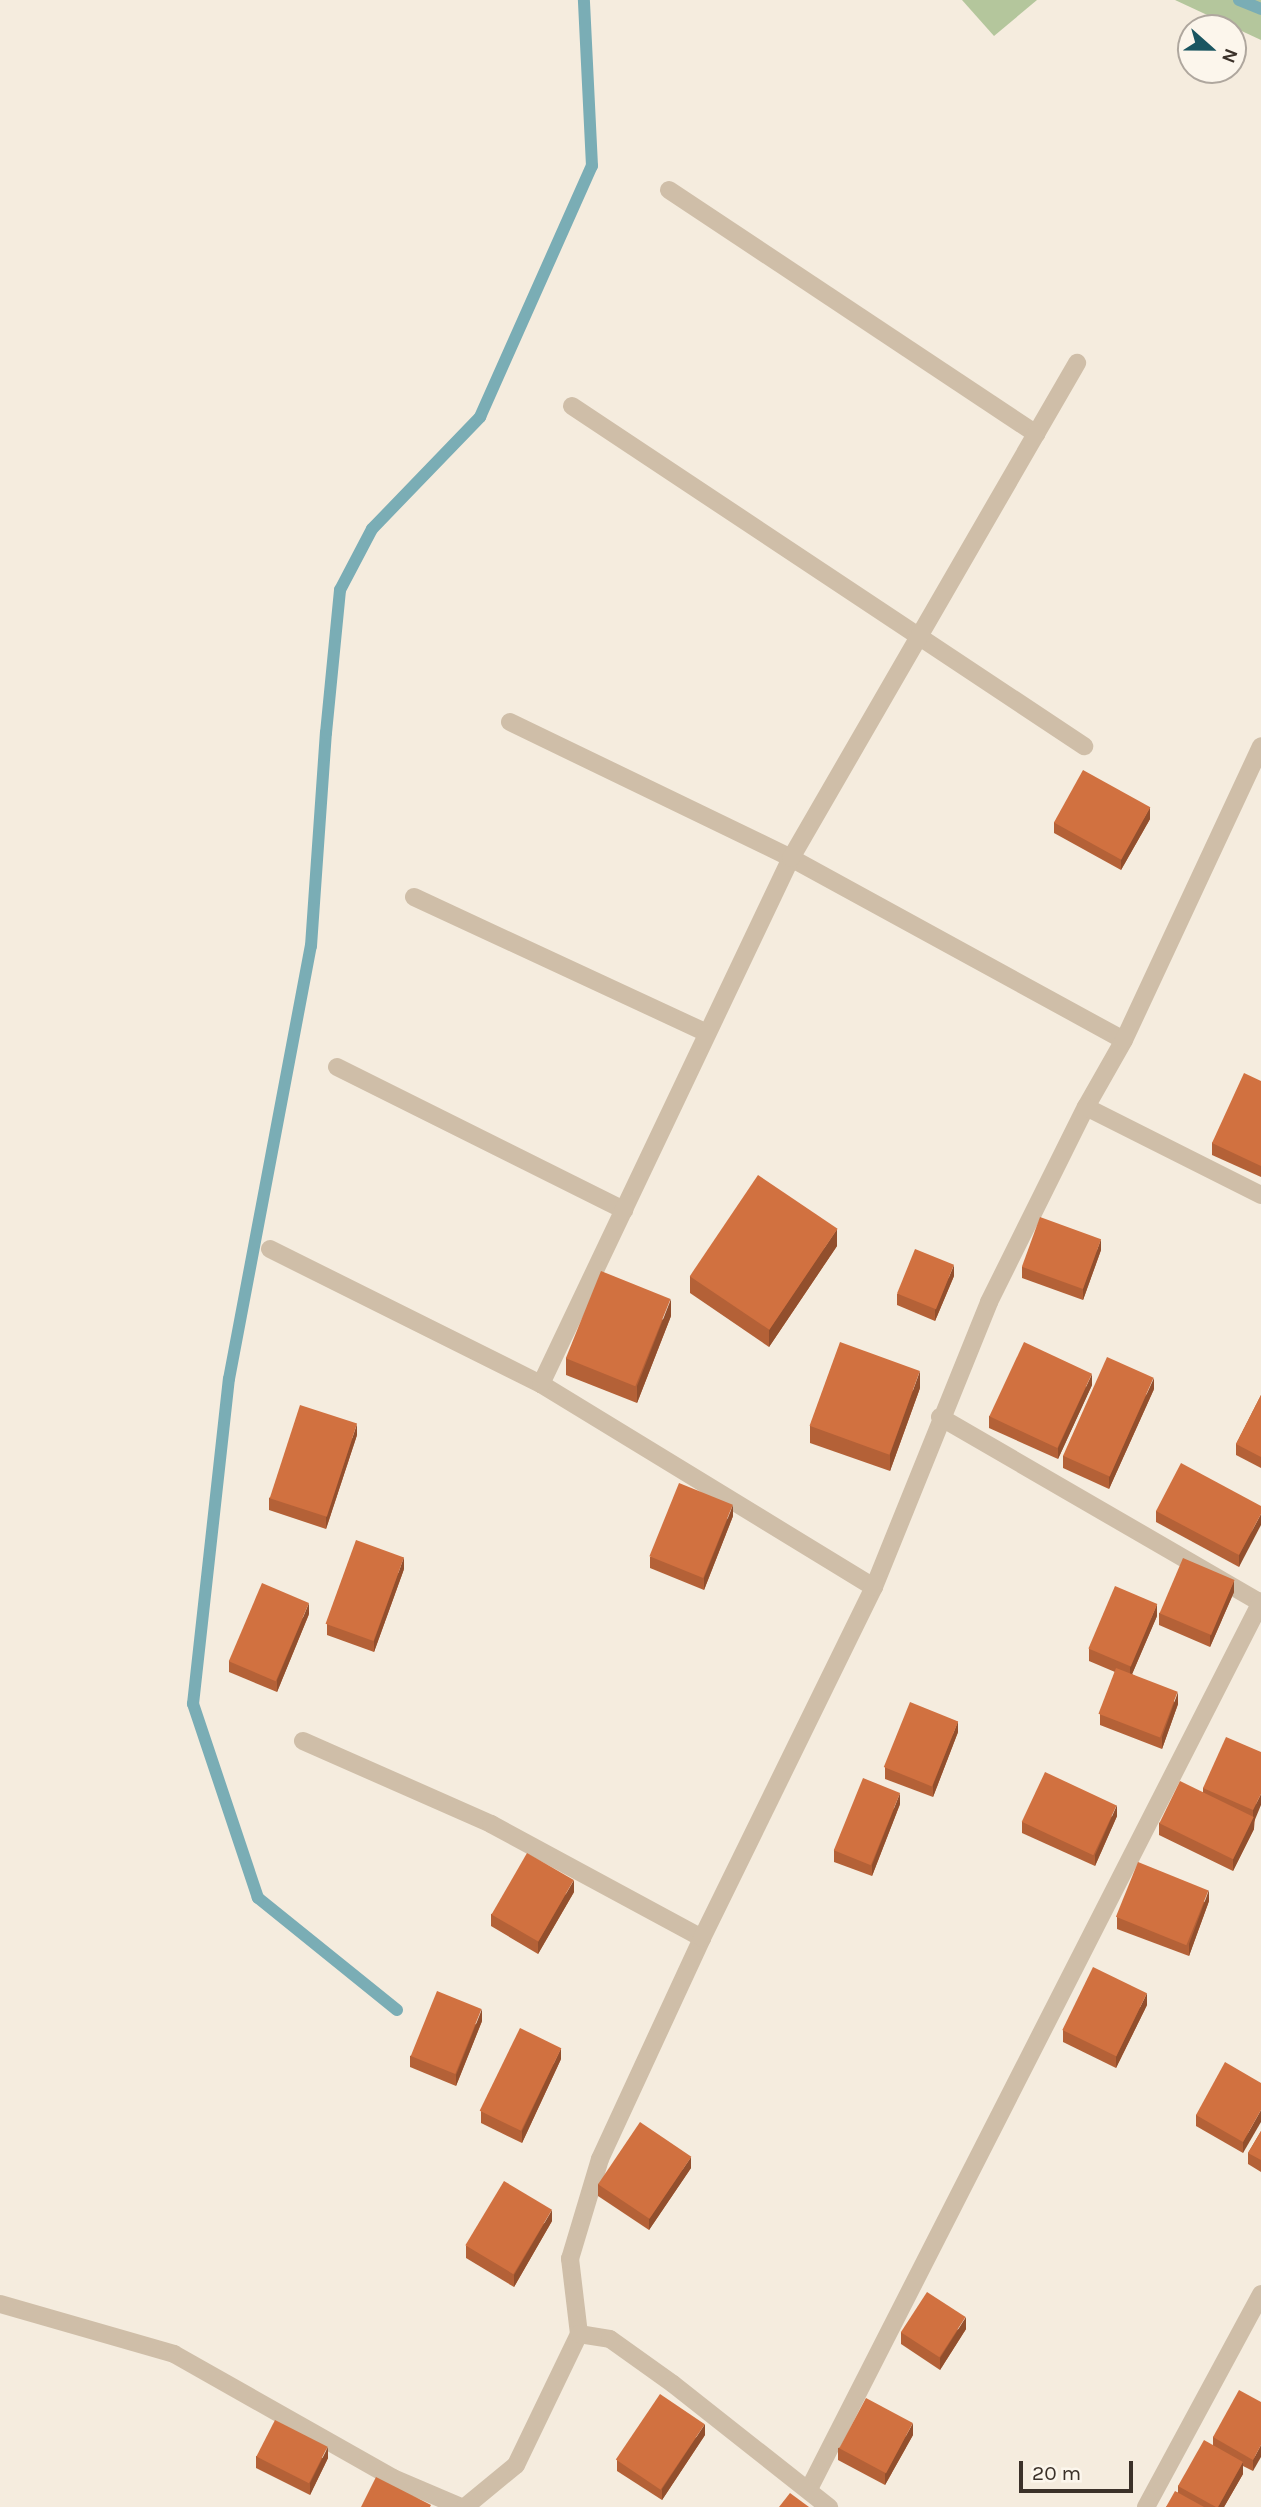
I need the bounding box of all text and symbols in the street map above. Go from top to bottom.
north arrow [1177,14,1247,84]
text: N [1217,46,1242,66]
scale bar [1023,2448,1137,2492]
text: 20 m [1032,2461,1081,2485]

